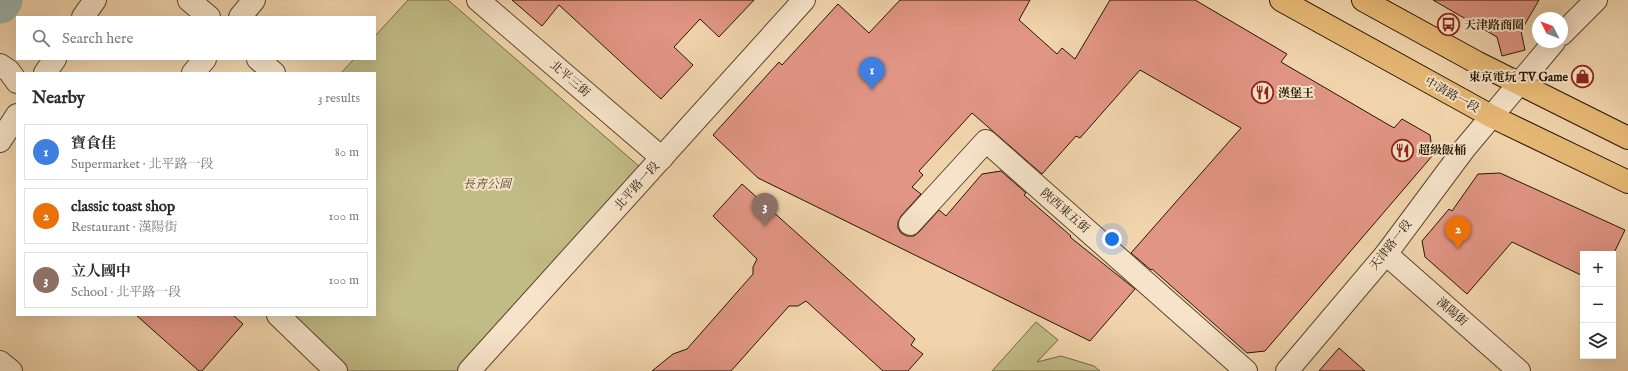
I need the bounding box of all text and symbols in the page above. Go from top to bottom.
bus stop icon: 天津路商圈 [1436,12,1462,38]
north arrow [1532,12,1568,48]
search box [16,16,376,60]
place label: 天津路商圈 [1464,18,1524,33]
icon: search [30,27,52,49]
text: Search here [62,29,133,48]
pin: 1 [859,57,885,90]
street label: 北平三街 [547,58,594,101]
shop icon: 東京電玩 TV Game [1570,64,1596,90]
place label: 東京電玩 TV Game [1468,70,1568,85]
street label: 中清路一段 [1422,74,1482,116]
restaurant icon: 漢堡王 [1249,80,1275,106]
place label: 漢堡王 [1278,86,1314,101]
text: Nearby [32,88,85,109]
text: 3 results [318,90,360,107]
text: 寶食佳 [71,134,116,153]
restaurant icon: 超級飯桶 [1390,137,1416,163]
place label: 超級飯桶 [1418,143,1466,158]
text: 1 [44,144,48,161]
text: 80 m [335,144,359,161]
text: Supermarket · 北平路一段 [71,156,213,173]
street label: 北平路一段 [611,159,663,213]
park label: 長青公園 [463,177,513,192]
street label: 陝西東五街 [1037,186,1093,237]
pin: 3 [752,193,778,226]
text: classic toast shop [71,197,175,216]
text: 2 [43,208,49,225]
text: 100 m [329,208,359,225]
pin: 2 [1445,216,1471,249]
street label: 天津路一段 [1367,217,1415,273]
text: Restaurant · 漢陽街 [71,219,177,236]
your location [1102,229,1122,249]
map controls [1580,251,1616,359]
button: + [1580,251,1616,287]
text: 立人國中 [71,262,131,281]
text: 3 [44,272,48,289]
text: 100 m [329,272,359,289]
text: School · 北平路一段 [71,284,181,301]
button: − [1580,287,1616,323]
street label: 漢陽街 [1433,295,1471,330]
button: layers [1580,323,1616,359]

